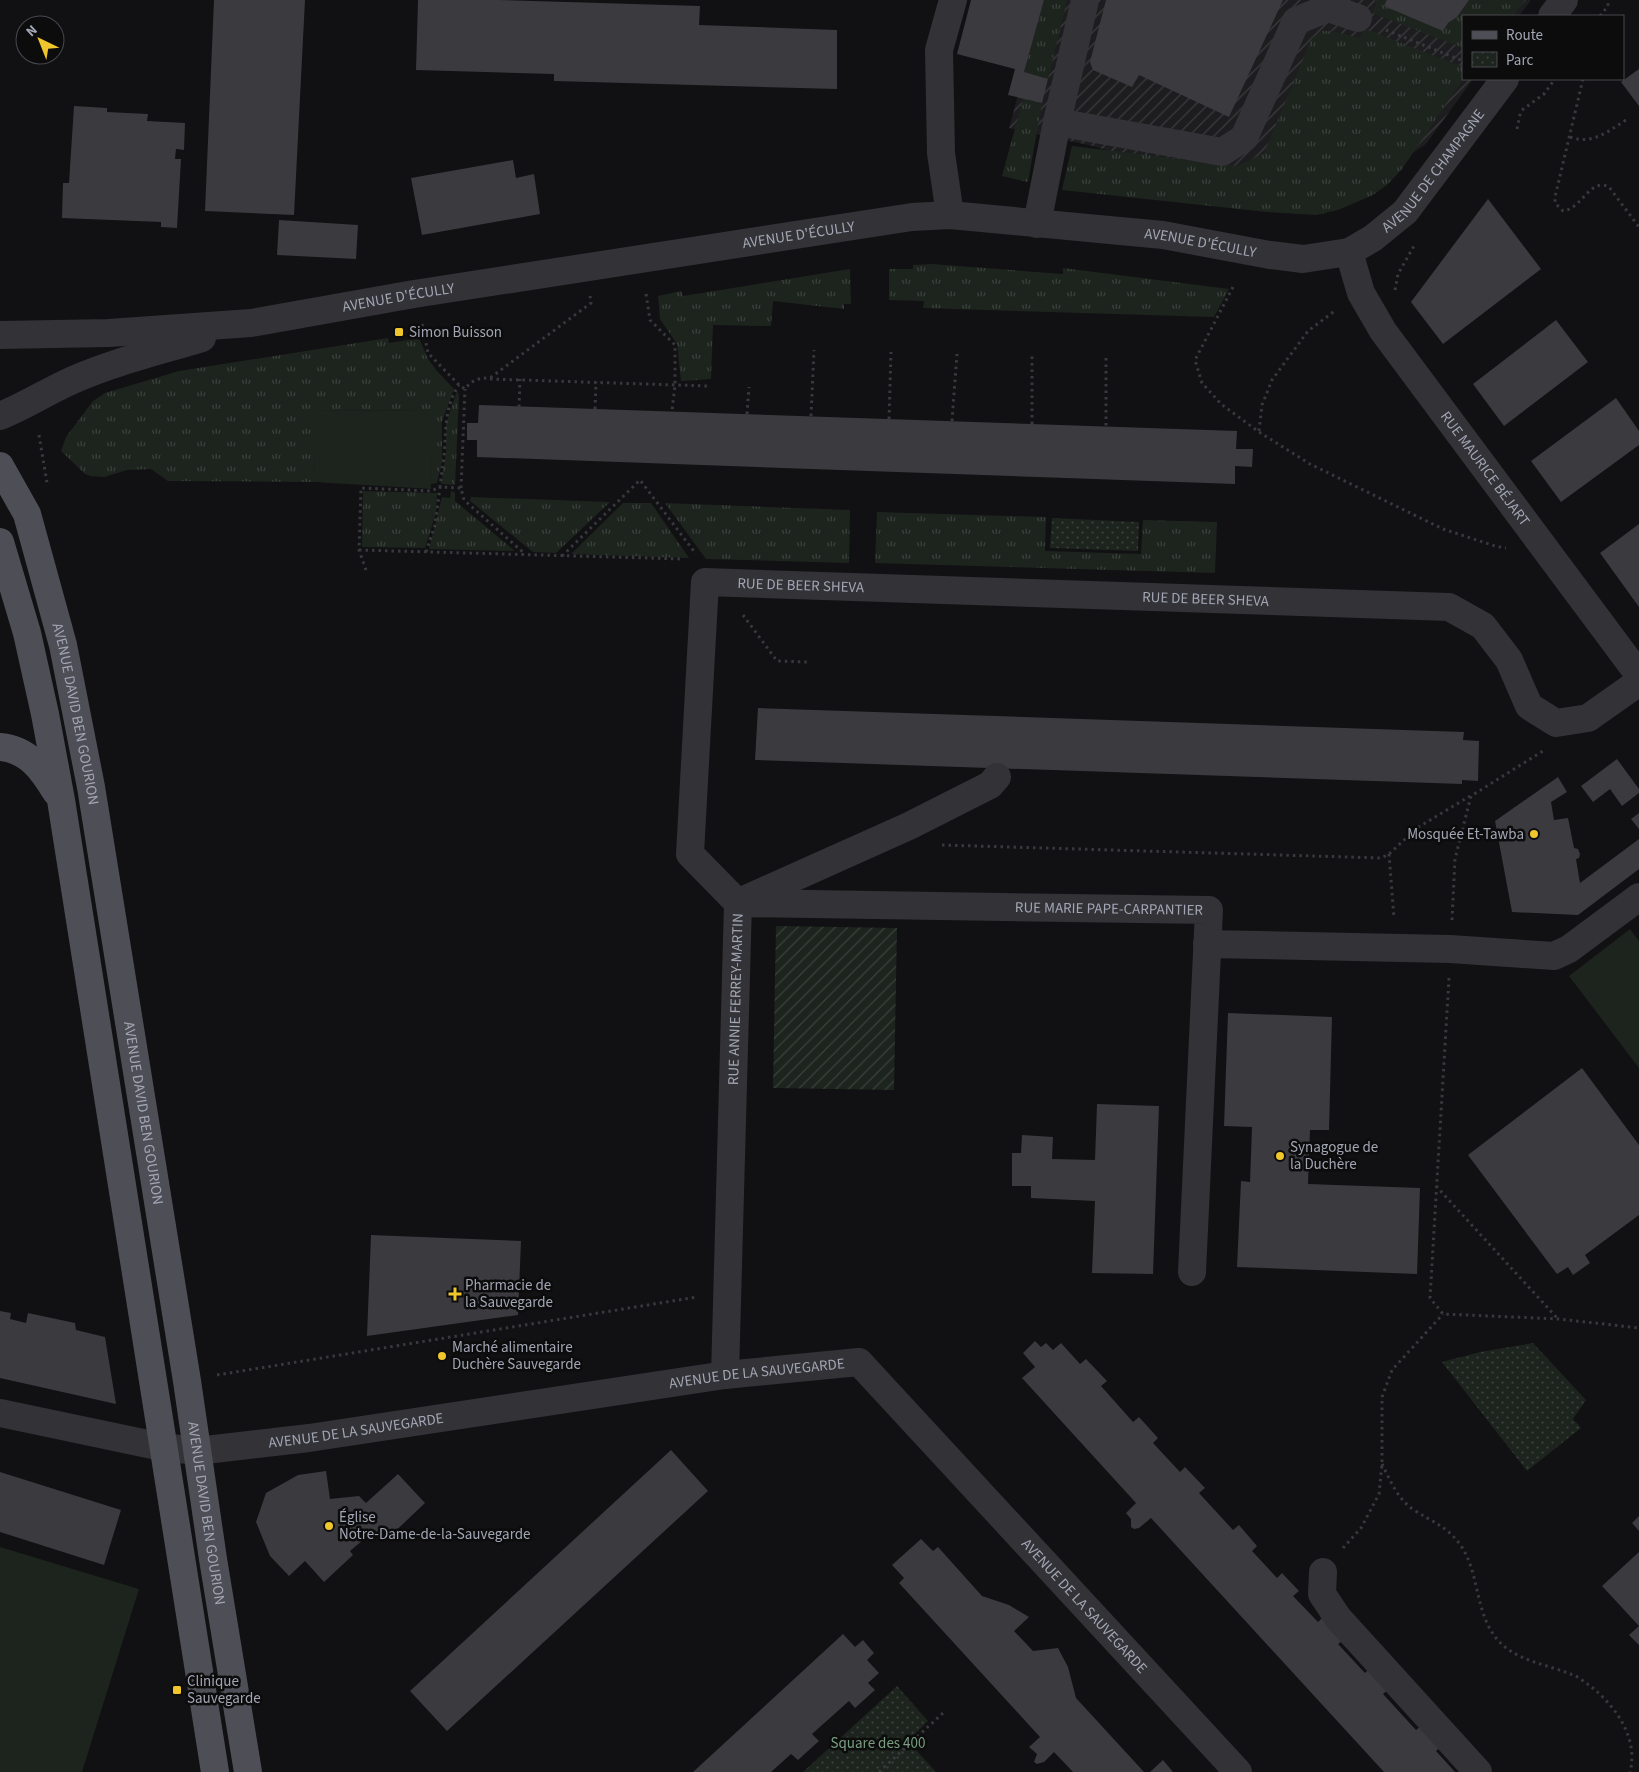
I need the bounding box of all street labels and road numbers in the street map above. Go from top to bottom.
street label: AVENUE DE CHAMPAGNE [1377,105,1490,238]
street label: AVENUE D'ÉCULLY [741,216,857,254]
street label: AVENUE D'ÉCULLY [1143,223,1259,263]
street label: AVENUE D'ÉCULLY [341,278,457,318]
street label: RUE MAURICE BÉJART [1435,407,1535,530]
street label: RUE DE BEER SHEVA [737,573,865,598]
street label: RUE DE BEER SHEVA [1142,587,1270,612]
street label: AVENUE DAVID BEN GOURION [46,620,104,807]
street label: RUE MARIE PAPE-CARPANTIER [1015,897,1204,921]
street label: RUE ANNIE FERREY-MARTIN [723,913,749,1085]
street label: AVENUE DAVID BEN GOURION [118,1020,168,1206]
street label: AVENUE DE LA SAUVEGARDE [667,1353,846,1394]
street label: AVENUE DE LA SAUVEGARDE [267,1408,445,1454]
street label: AVENUE DAVID BEN GOURION [182,1420,230,1607]
street label: AVENUE DE LA SAUVEGARDE [1016,1534,1152,1678]

